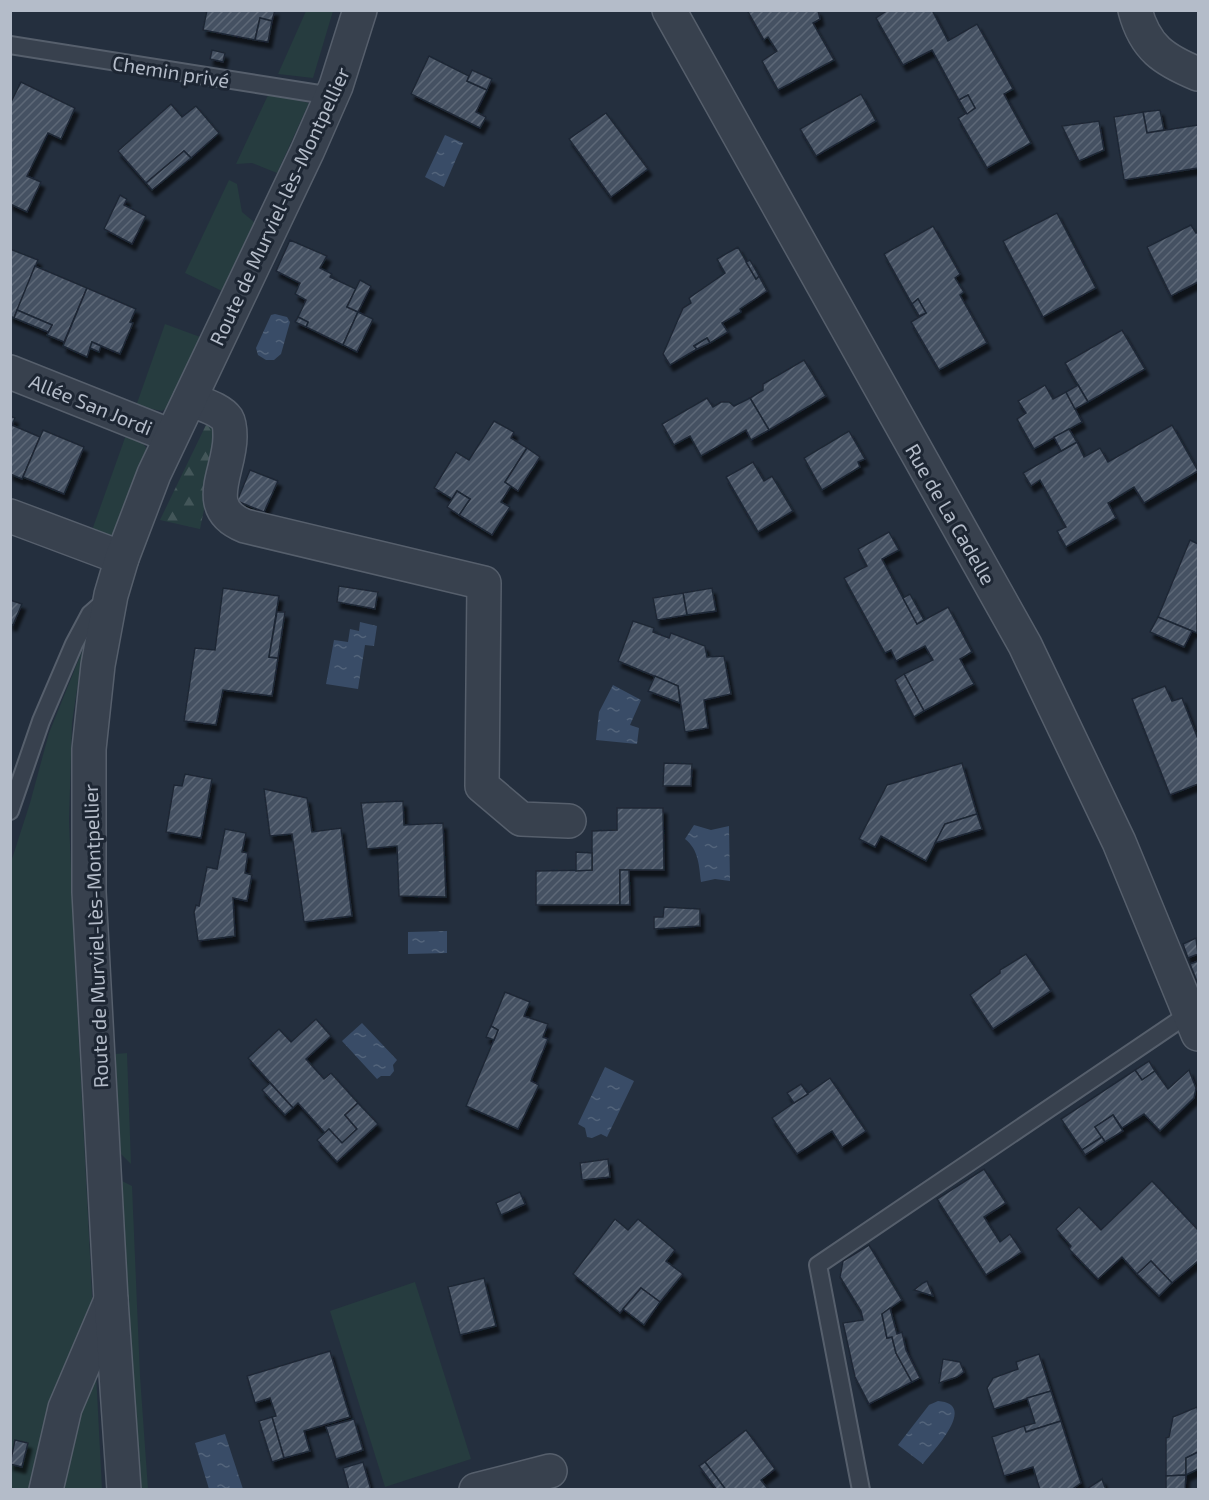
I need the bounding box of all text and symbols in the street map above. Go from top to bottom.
street label: Chemin privé [111,50,231,92]
street label: Route de Murviel-lès-Montpellier [204,63,354,349]
street label: Allée San Jordi [26,368,156,440]
street label: Rue de La Cadelle [901,439,1001,589]
street label: Route de Murviel-lès-Montpellier [78,784,112,1088]

